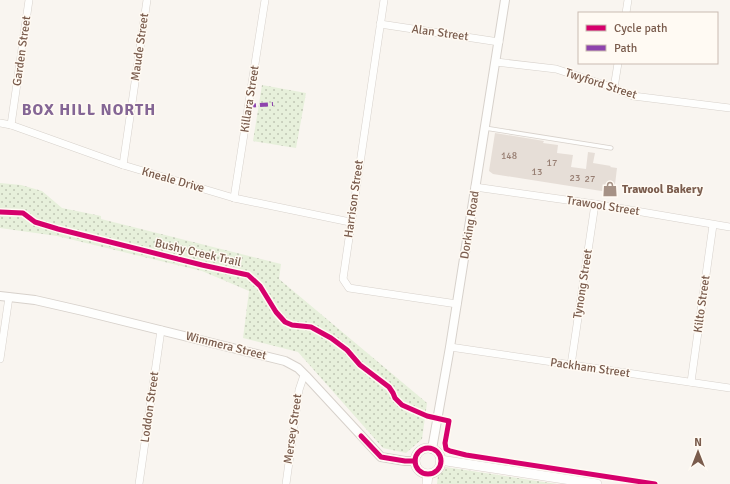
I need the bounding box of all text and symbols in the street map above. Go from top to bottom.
street label: Maude Street [128,12,152,82]
legend [578,12,718,64]
street label: Garden Street [10,15,34,87]
text: Cycle path [614,21,667,36]
street label: Alan Street [411,22,469,44]
text: Path [614,41,637,56]
street label: Killara Street [237,64,263,134]
street label: Twyford Street [563,65,639,103]
district label: BOX HILL NORTH [22,100,156,120]
house number: 148 [501,150,517,162]
house number: 17 [547,157,557,169]
street label: Harrison Street [341,159,367,239]
street label: Kneale Drive [140,164,206,196]
house number: 13 [532,166,542,178]
house number: 23 [570,172,580,184]
house number: 27 [585,173,595,185]
shop icon: Trawool Bakery [601,180,619,198]
place label: Trawool Bakery [622,182,703,197]
street label: Dorking Road [457,190,483,260]
street label: Trawool Street [565,193,641,219]
street label: Bushy Creek Trail [153,236,243,270]
street label: Tynong Street [570,248,596,320]
street label: Kilto Street [691,274,713,334]
street label: Wimmera Street [184,329,268,363]
street label: Packham Street [549,355,631,381]
street label: Loddon Street [138,370,162,444]
street label: Mersey Street [281,393,305,465]
north arrow [678,432,718,472]
text: N [694,436,702,449]

